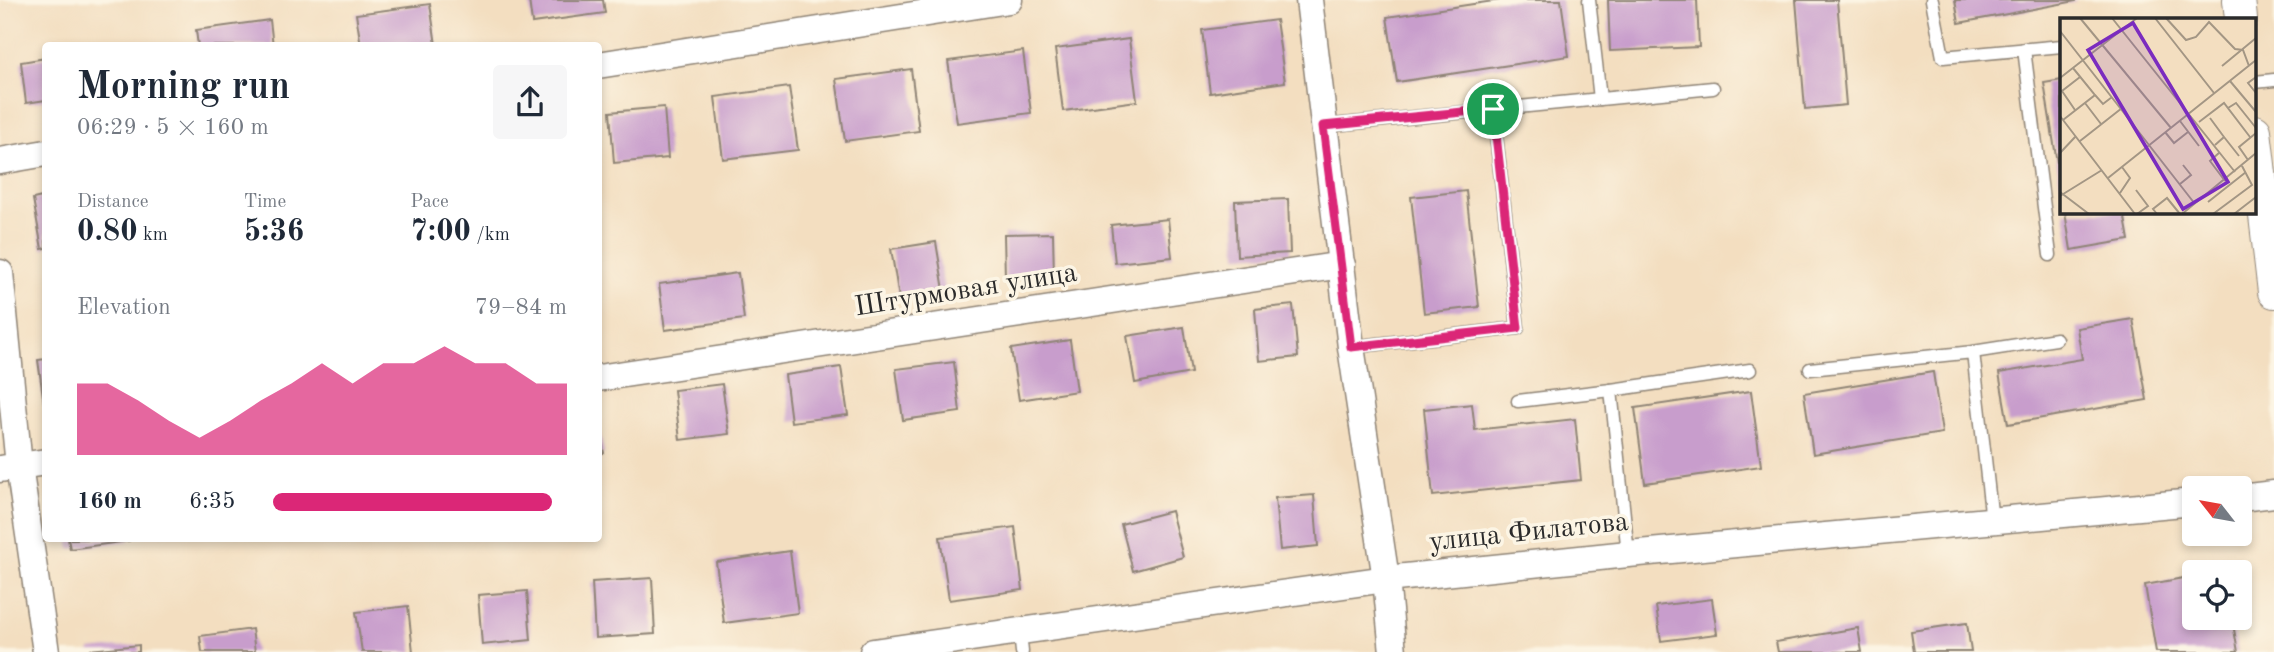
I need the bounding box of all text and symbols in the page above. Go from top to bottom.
inset map [2060,18,2256,214]
button: share [493,65,567,139]
text: Morning run [77,69,290,107]
pin [1463,79,1523,139]
icon: arrive [1474,90,1512,128]
text: 06:29 · 5 × 160 m [77,116,269,139]
text: Distance [77,193,149,212]
text: Time [244,193,286,212]
text: Pace [410,193,449,212]
text: 0.80 [77,217,138,247]
text: 5:36 [244,217,304,247]
text: 7:00 [410,217,471,247]
text: km [138,226,168,245]
text: /km [471,226,510,245]
street label: Штурмовая улица [853,260,1079,322]
text: Elevation [77,296,171,319]
text: 79–84 m [475,296,567,319]
north arrow [2182,476,2252,546]
map controls [2182,476,2252,630]
text: 160 m [77,490,142,513]
text: 6:35 [189,490,235,513]
street label: улица Филатова [1428,509,1630,557]
button: locate [2182,560,2252,630]

